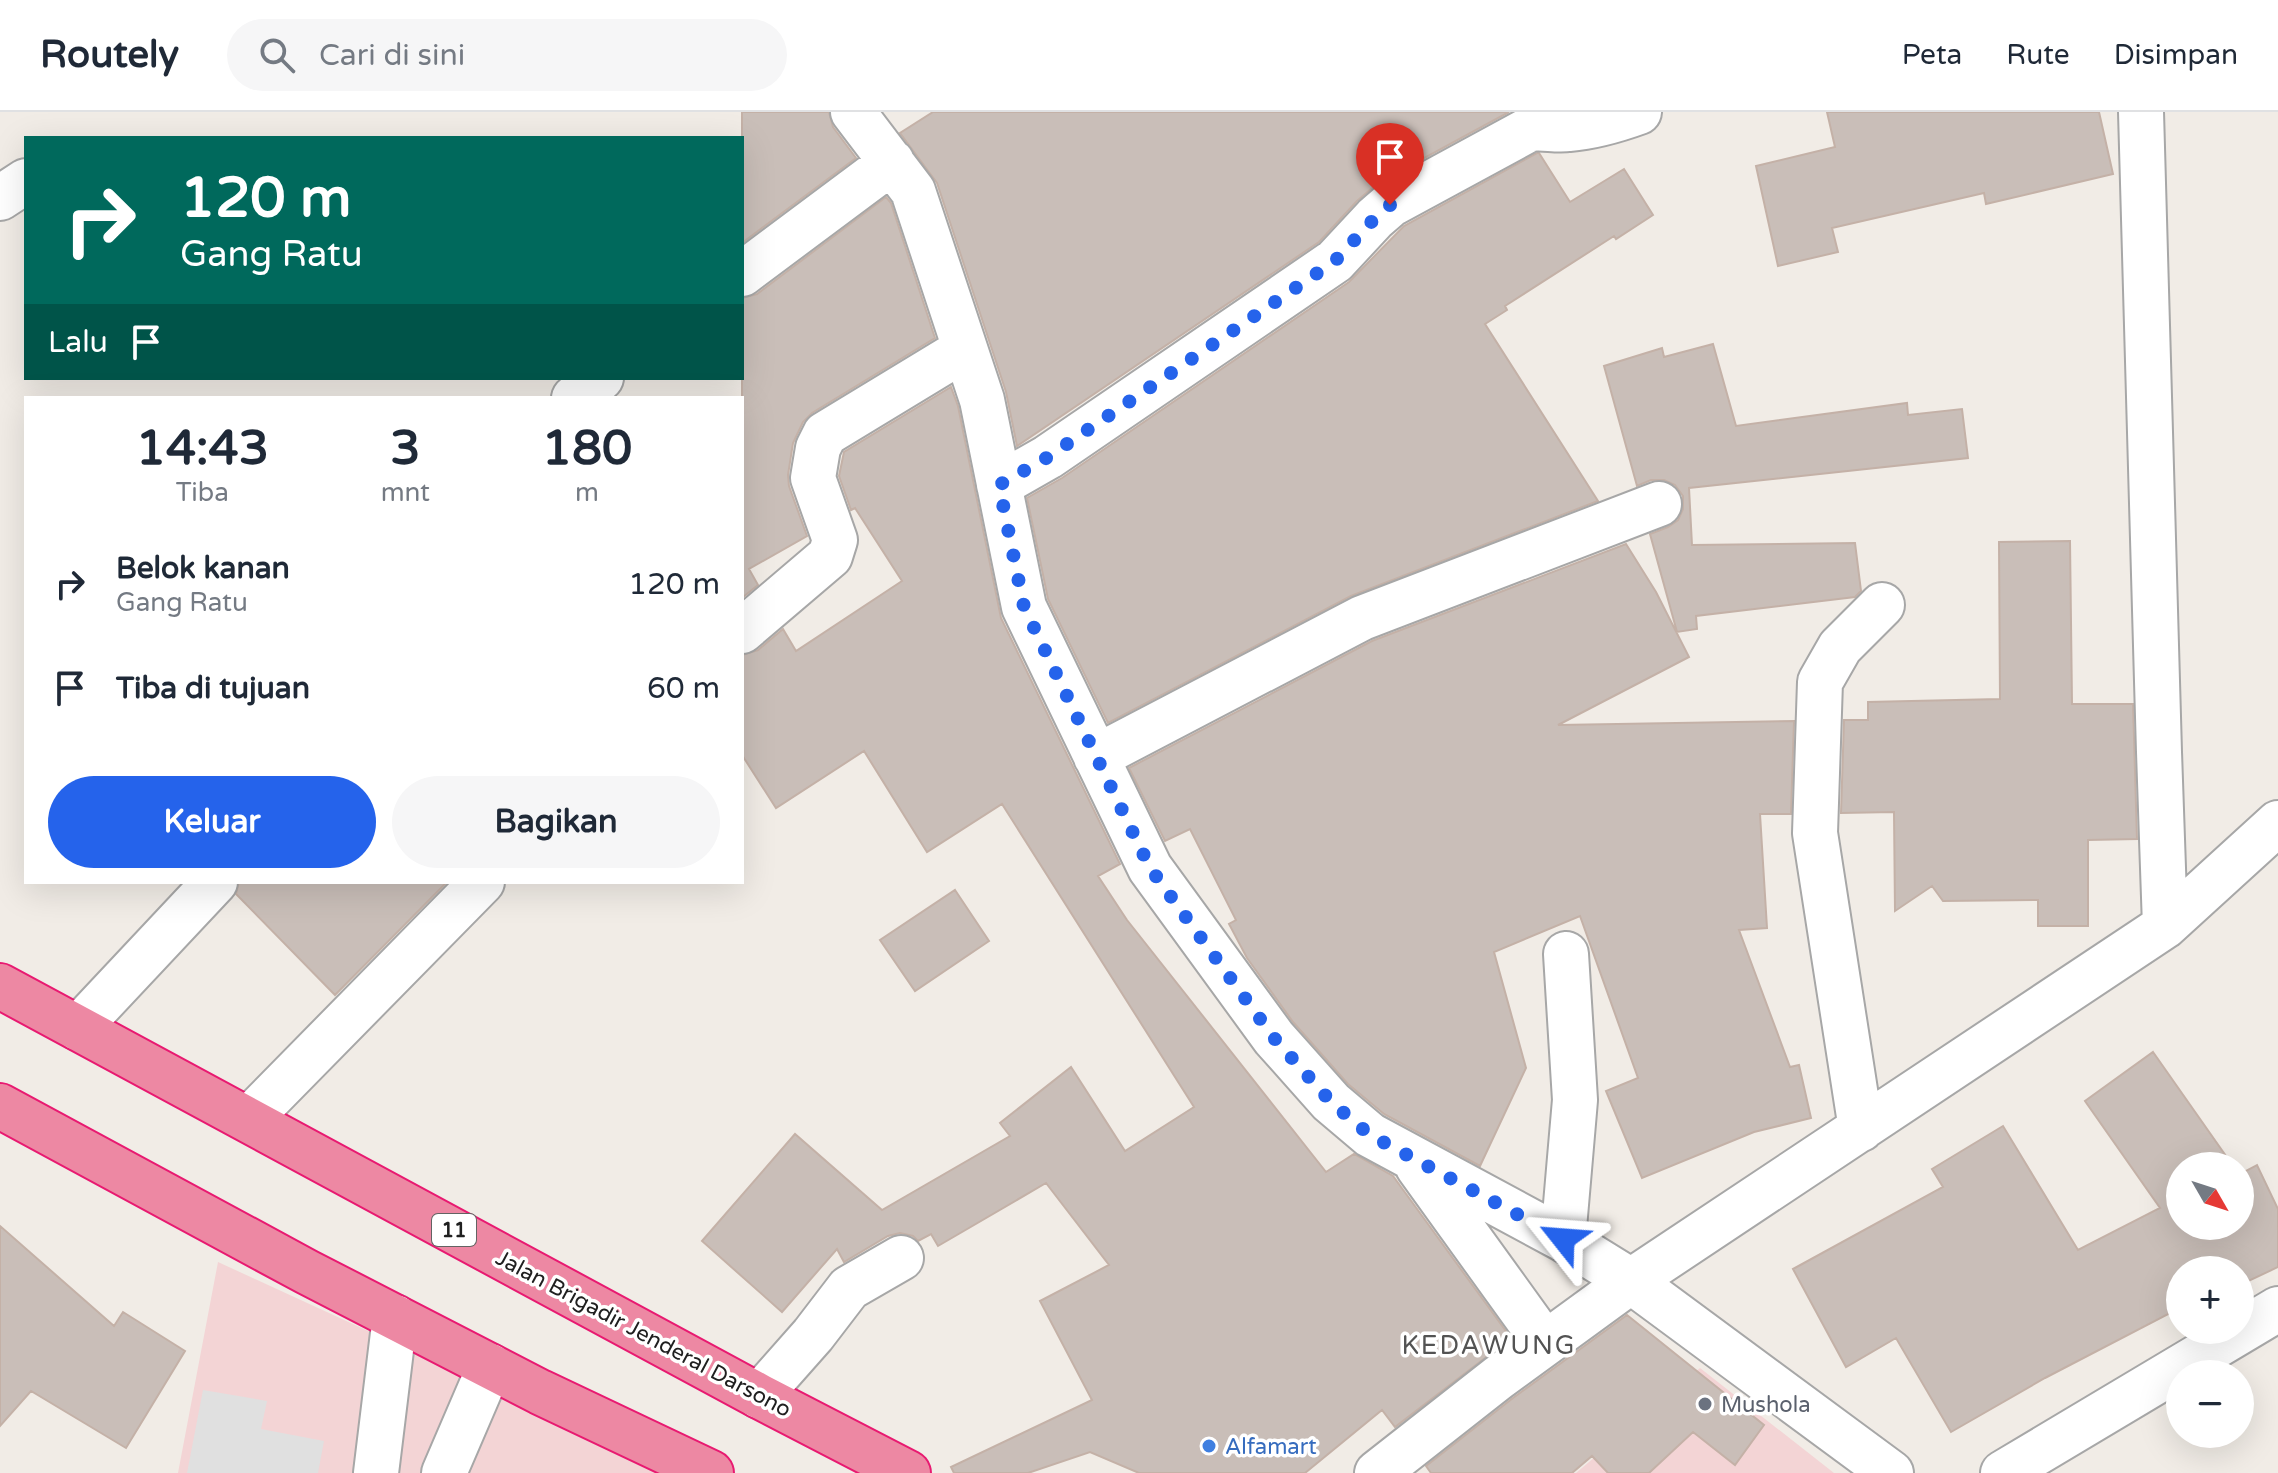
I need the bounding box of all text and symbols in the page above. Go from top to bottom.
search box [227,19,787,91]
text: Routely [40,32,179,78]
icon: search [255,33,299,77]
text: Cari di sini [319,37,465,74]
text: Peta [1902,38,1962,72]
text: Rute [2006,38,2070,72]
text: Disimpan [2114,38,2238,72]
pin [1356,123,1424,205]
icon: arrive [1368,135,1412,179]
text: 120 m [180,165,351,232]
icon: right [48,168,152,272]
text: Gang Ratu [180,233,363,276]
icon: arrive [124,320,168,364]
text: Lalu [48,324,108,361]
text: 14:43 [136,420,269,478]
text: 3 [390,420,420,478]
text: 180 [542,420,632,478]
text: Tiba [176,477,229,508]
text: mnt [381,477,430,508]
text: m [575,477,599,508]
text: Belok kanan [116,550,290,587]
icon: right [48,562,92,606]
text: 120 m [628,566,720,603]
text: Gang Ratu [116,587,248,618]
icon: arrive [48,666,92,710]
text: Tiba di tujuan [116,670,310,707]
text: 60 m [647,670,720,707]
button: Keluar [48,776,376,868]
button: Bagikan [392,776,720,868]
north arrow [2166,1152,2254,1240]
map controls [2166,1152,2254,1448]
position arrow [1521,1197,1605,1281]
road number: 11 [432,1214,476,1246]
street label: Jalan Brigadir Jenderal Darsono [491,1245,796,1423]
button: + [2166,1256,2254,1344]
district label: KEDAWUNG [1401,1330,1577,1361]
button: − [2166,1360,2254,1448]
place label: Mushola [1721,1392,1811,1418]
marker: Mushola [1696,1395,1714,1413]
place label: Alfamart [1225,1434,1317,1460]
marker: Alfamart [1200,1437,1218,1455]

